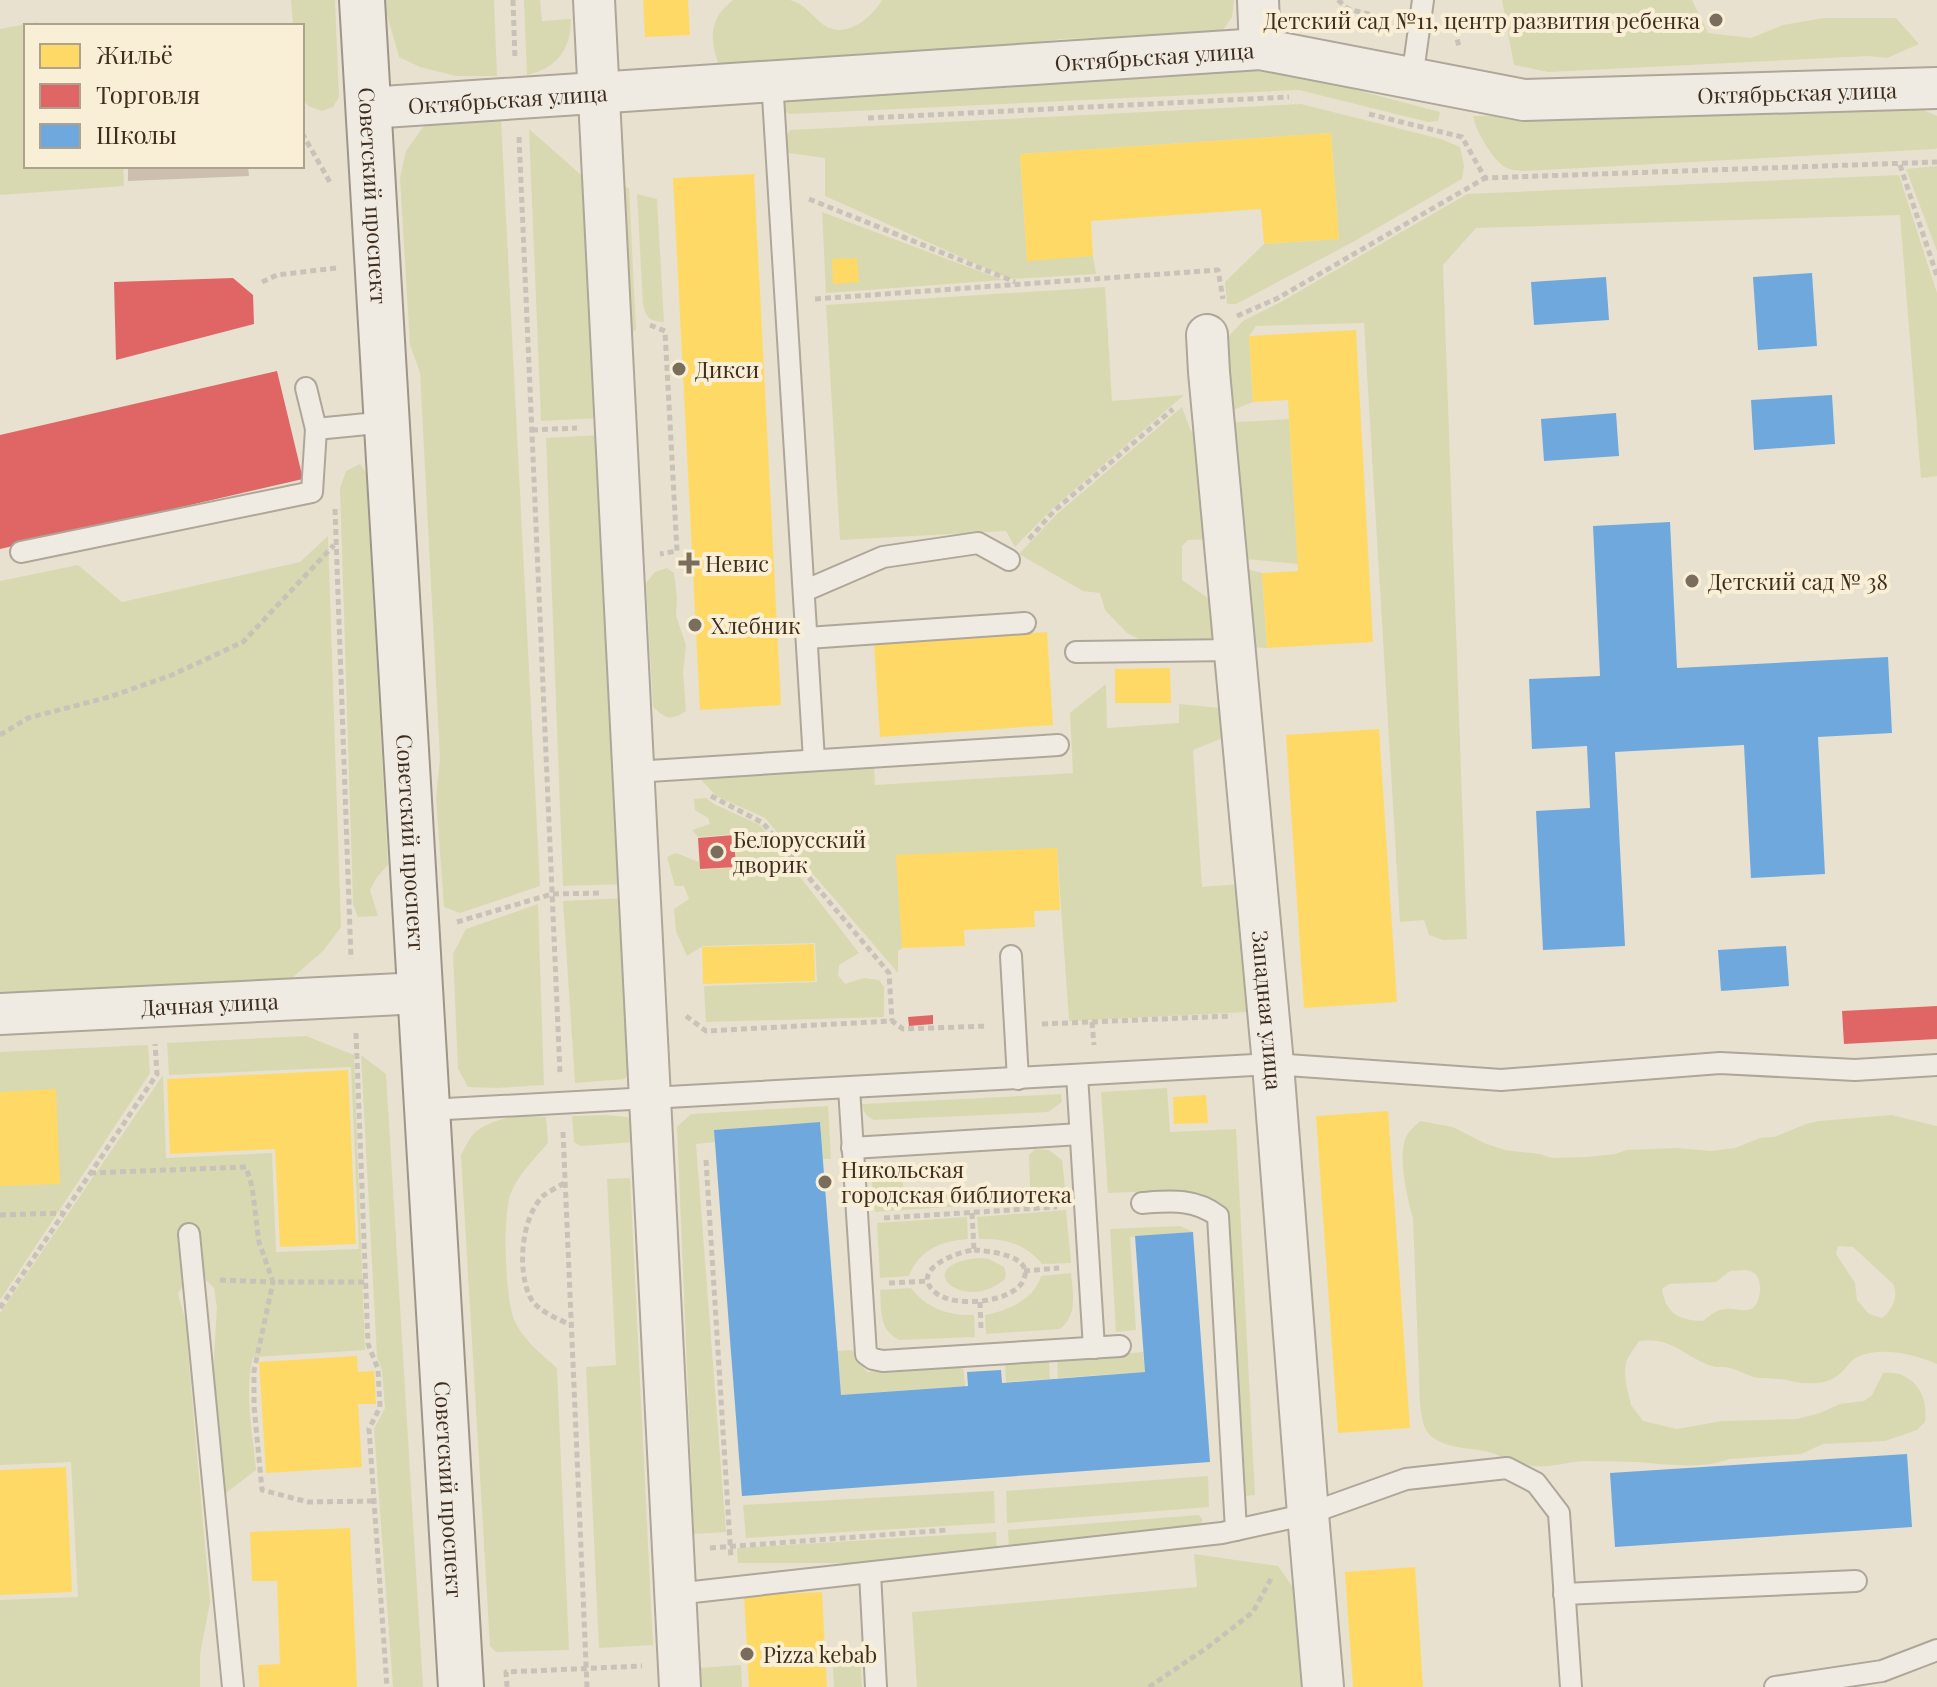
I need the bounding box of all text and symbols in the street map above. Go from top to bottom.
place label: Детский сад №11, центр развития ребенка [1264,5,1700,35]
marker: Детский сад №11, центр развития ребенка [1707,11,1725,29]
legend [24,24,304,168]
street label: Октябрьская улица [1054,34,1255,78]
text: Жильё [96,38,173,70]
street label: Октябрьская улица [1697,74,1897,110]
street label: Октябрьская улица [407,77,608,120]
text: Торговля [96,78,200,110]
street label: Советский проспект [352,86,395,305]
text: Школы [96,118,177,150]
place label: Дикси [695,354,760,384]
marker: Дикси [670,360,688,378]
place label: Невис [705,548,769,578]
marker: Невис [680,554,698,572]
place label: Детский сад № 38 [1708,566,1888,596]
marker: Детский сад № 38 [1683,572,1701,590]
place label: Хлебник [711,610,801,640]
marker: Хлебник [686,616,704,634]
street label: Советский проспект [390,733,433,952]
place label: Белорусский дворик [733,824,866,879]
marker: Белорусский дворик [708,843,726,861]
street label: Западная улица [1246,929,1290,1091]
street label: Дачная улица [140,985,279,1022]
place label: Никольская городская библиотека [841,1154,1072,1209]
marker: Никольская городская библиотека [816,1173,834,1191]
street label: Советский проспект [428,1380,471,1599]
place label: Pizza kebab [763,1639,877,1669]
marker: Pizza kebab [738,1645,756,1663]

